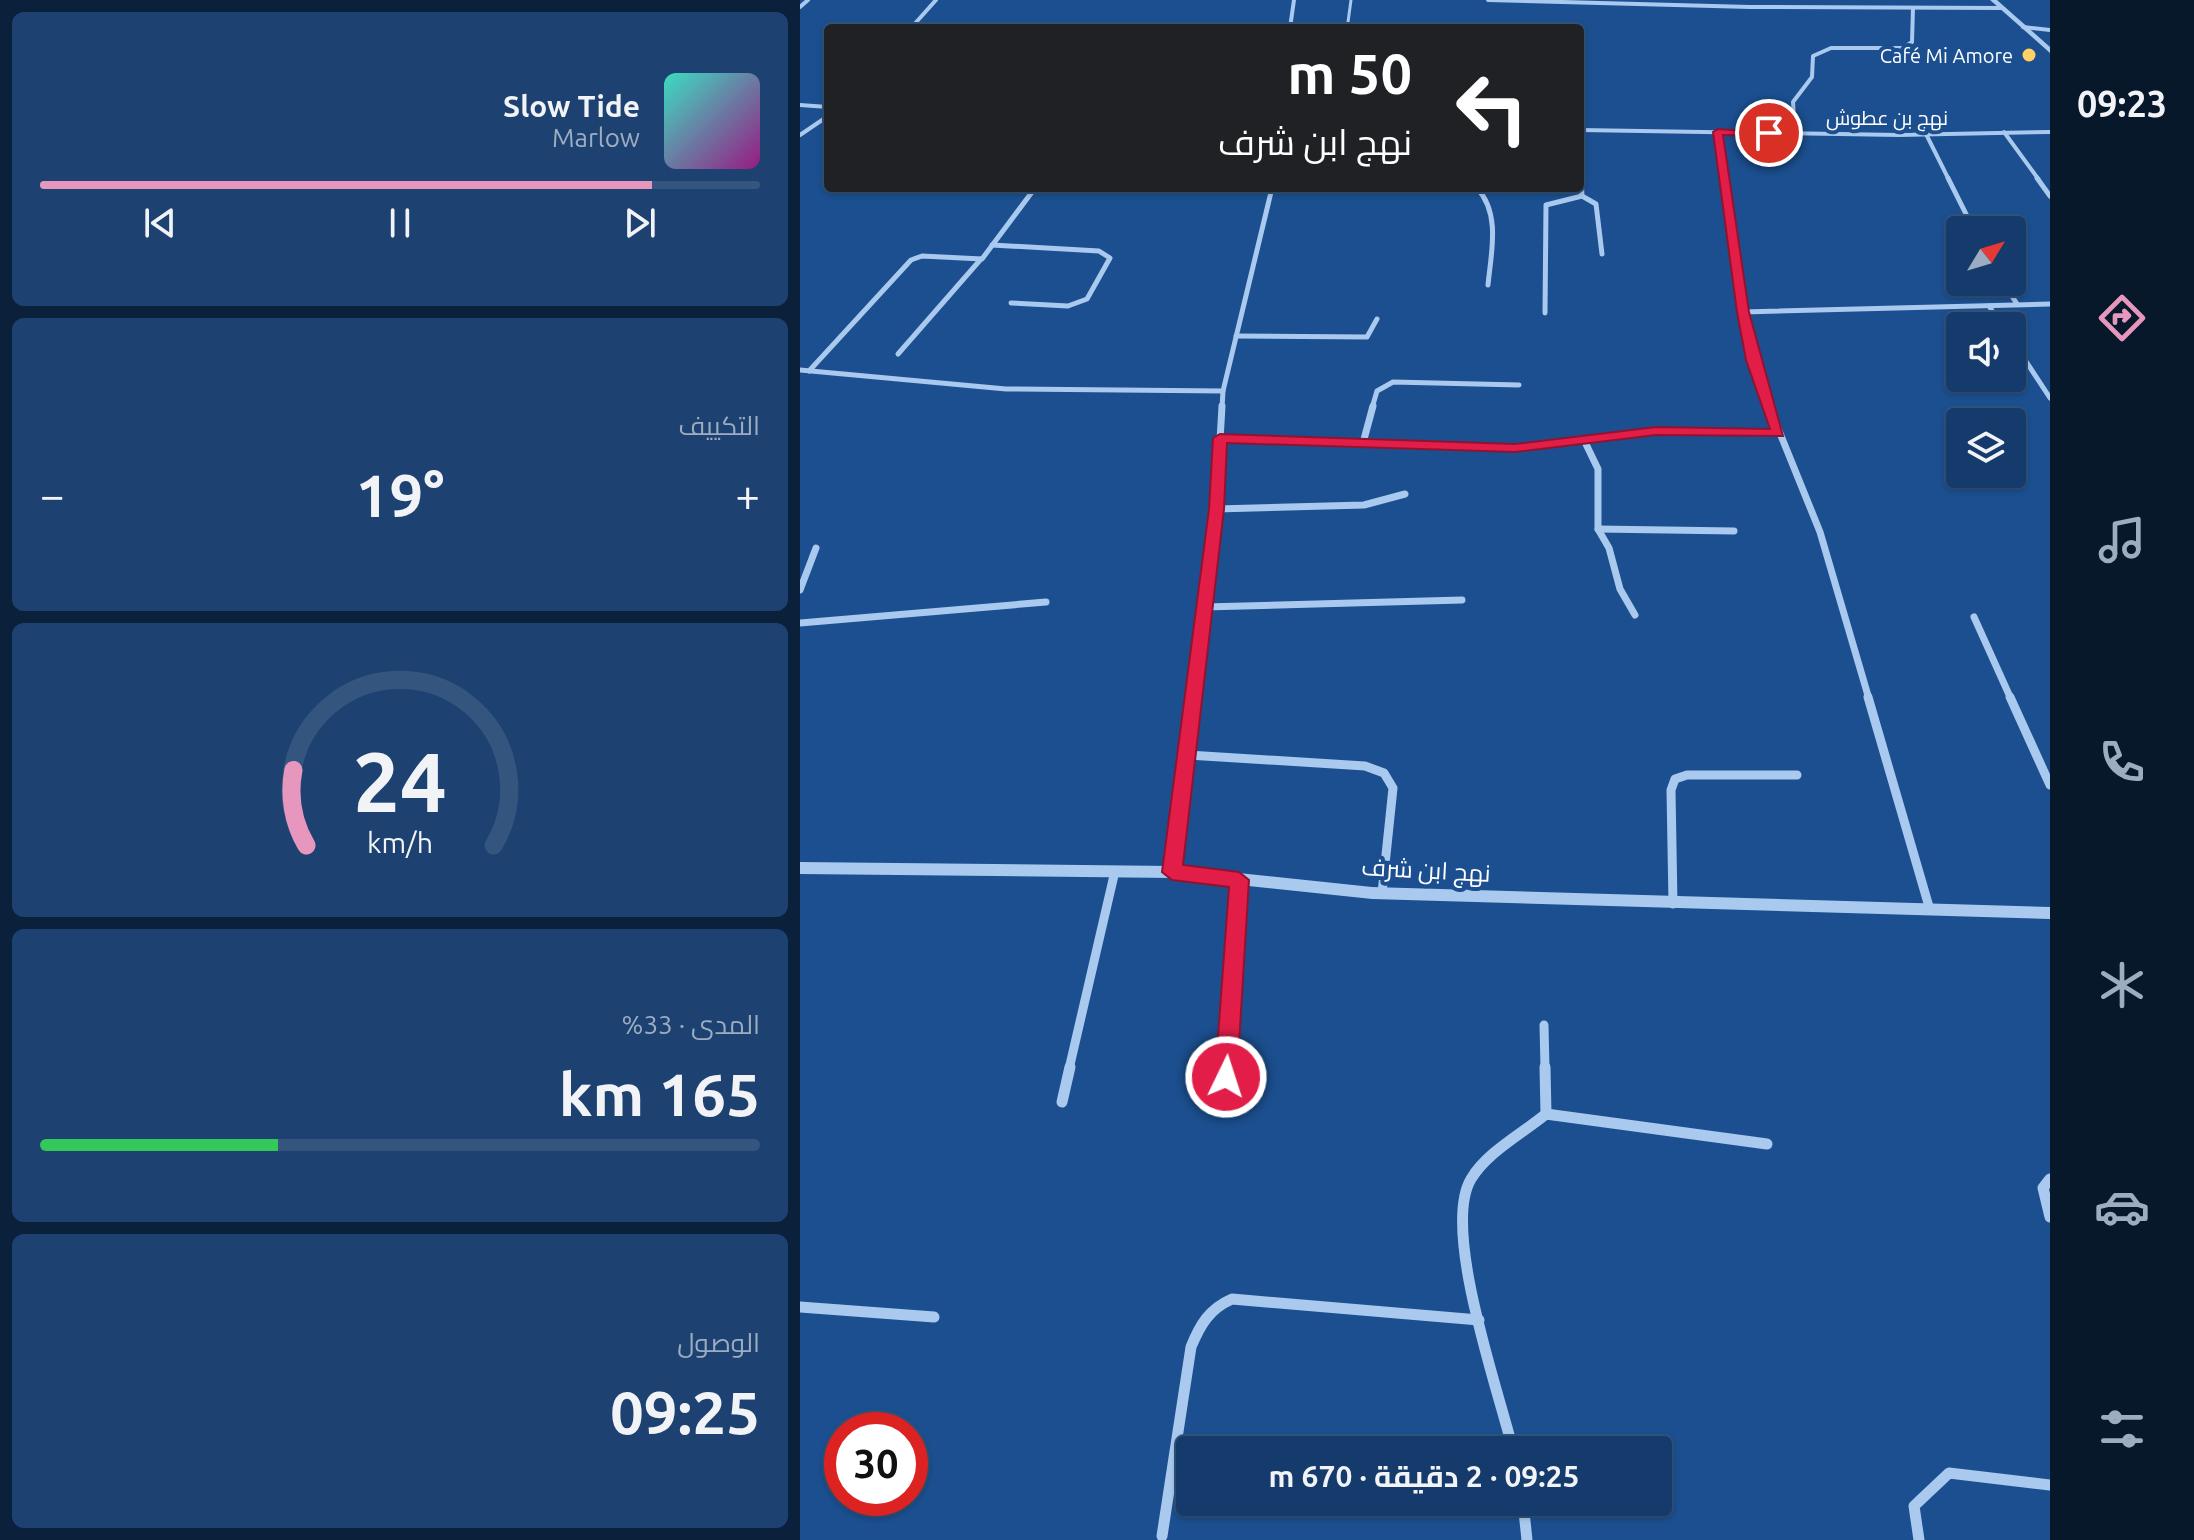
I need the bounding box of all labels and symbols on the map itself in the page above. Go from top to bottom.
place label: Café Mi Amore [1880,44,2013,67]
marker: Café Mi Amore [2020,46,2038,64]
pin [1735,99,1803,167]
street label: نهج بن عطوش [1826,106,1948,132]
north arrow [1946,216,2026,296]
street label: نهج ابن شرف [1361,853,1491,890]
position arrow [1184,1035,1268,1119]
speed limit sign: 30 [824,1412,928,1516]

